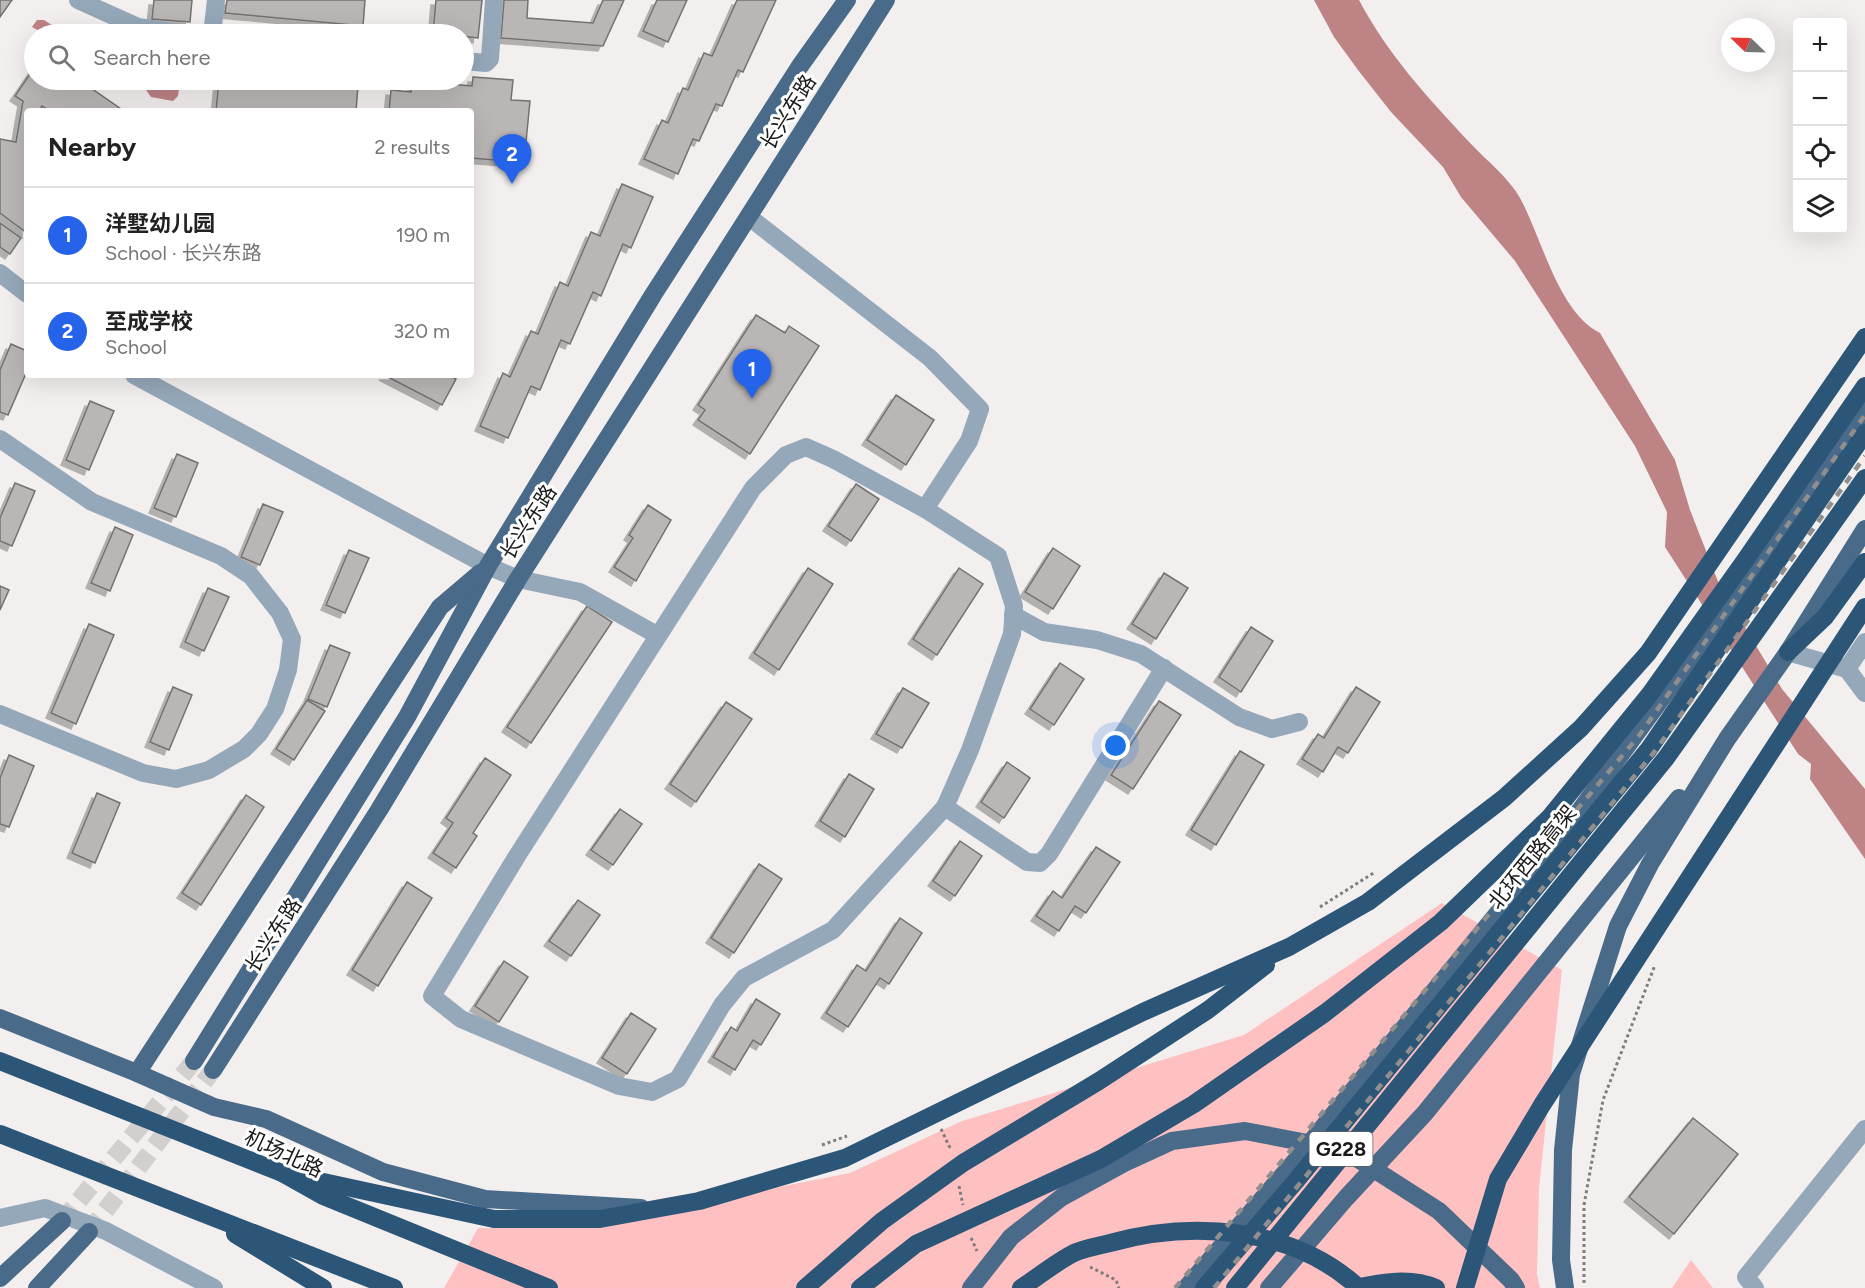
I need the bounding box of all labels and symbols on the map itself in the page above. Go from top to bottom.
north arrow [1721,18,1775,72]
street label: 长兴东路 [755,70,821,154]
pin: 2 [492,134,532,184]
pin: 1 [732,350,771,399]
street label: 长兴东路 [495,480,561,564]
your location [1101,731,1130,760]
street label: 北环西路高架 [1483,800,1581,914]
street label: 长兴东路 [240,893,306,977]
street label: 机场北路 [241,1124,327,1182]
road number: G228 [1310,1132,1372,1166]

